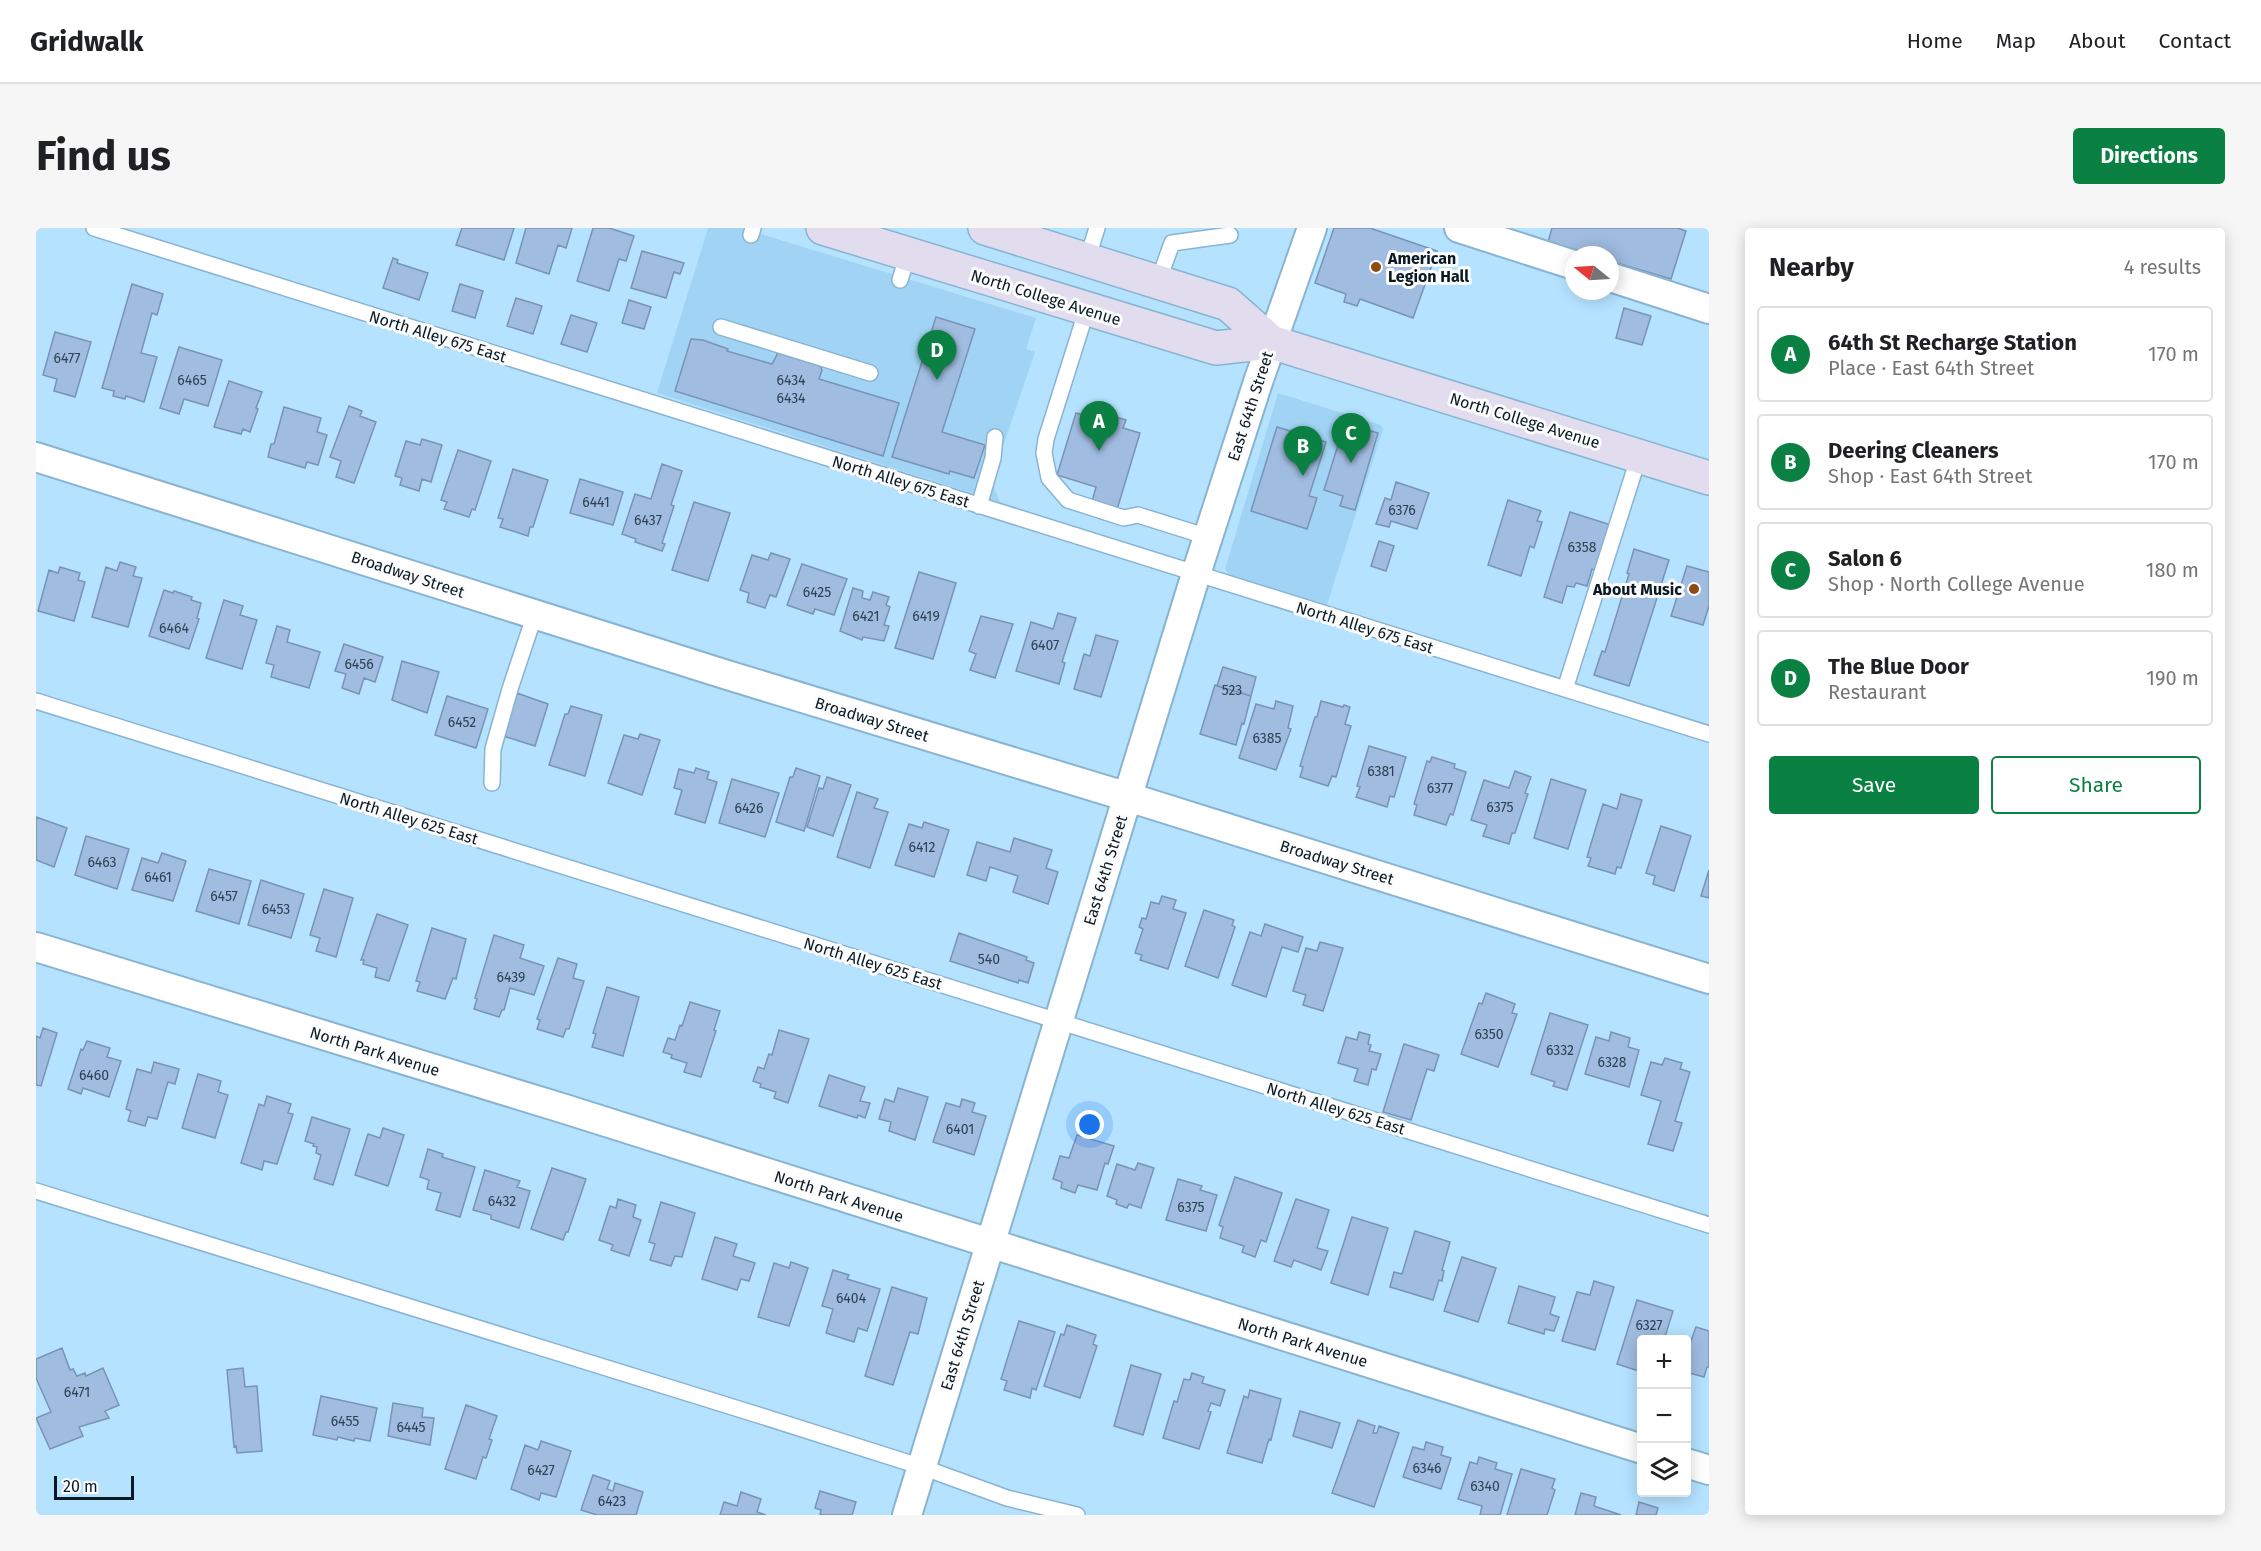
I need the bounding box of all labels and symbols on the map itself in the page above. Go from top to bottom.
north arrow [1565,246,1619,300]
place label: American Legion Hall [1387,249,1469,286]
marker: American Legion Hall [1369,260,1383,274]
street label: North College Avenue [968,266,1123,329]
street label: North Alley 675 East [367,307,509,366]
pin: D [918,330,956,380]
street label: East 64th Street [1224,349,1277,463]
house number: 6477 [53,350,81,367]
house number: 6465 [177,372,207,389]
house number: 6434 [776,372,806,389]
street label: North College Avenue [1447,389,1602,452]
house number: 6434 [776,390,806,407]
pin: A [1080,402,1118,451]
pin: C [1332,414,1370,463]
pin: B [1284,426,1322,476]
street label: North Alley 675 East [830,452,972,511]
house number: 6441 [582,494,610,511]
house number: 6376 [1388,502,1416,519]
house number: 6437 [634,512,662,529]
house number: 6358 [1567,539,1597,556]
street label: Broadway Street [349,547,467,602]
place label: About Music [1592,580,1682,599]
marker: About Music [1687,582,1701,596]
house number: 6425 [803,584,831,601]
street label: North Alley 675 East [1294,598,1436,657]
house number: 6421 [852,608,880,625]
house number: 6419 [912,608,940,625]
house number: 6464 [159,620,189,637]
house number: 6407 [1031,637,1059,654]
house number: 6456 [344,656,374,673]
house number: 523 [1222,682,1242,699]
street label: Broadway Street [813,693,931,746]
house number: 6452 [448,714,476,731]
house number: 6385 [1252,730,1282,747]
house number: 6381 [1367,763,1395,780]
house number: 6377 [1427,780,1453,797]
street label: North Alley 625 East [337,788,481,849]
house number: 6375 [1486,799,1514,816]
house number: 6426 [734,800,764,817]
street label: East 64th Street [1080,813,1131,928]
street label: Broadway Street [1278,836,1396,889]
house number: 6412 [908,839,936,856]
house number: 6463 [87,854,117,871]
house number: 6461 [144,869,172,886]
house number: 6457 [210,888,238,905]
house number: 6453 [262,901,290,918]
street label: North Alley 625 East [801,933,945,994]
house number: 540 [978,951,1000,968]
house number: 6439 [497,969,525,986]
street label: North Park Avenue [308,1023,442,1080]
house number: 6350 [1474,1026,1504,1043]
house number: 6332 [1546,1042,1574,1059]
house number: 6328 [1598,1054,1627,1071]
house number: 6460 [79,1067,109,1084]
street label: North Alley 625 East [1264,1078,1408,1139]
your location [1075,1110,1104,1139]
house number: 6401 [946,1121,974,1138]
street label: North Park Avenue [772,1167,906,1226]
house number: 6432 [488,1193,516,1210]
house number: 6375 [1177,1199,1205,1216]
street label: East 64th Street [937,1278,988,1393]
house number: 6404 [836,1290,867,1307]
street label: North Park Avenue [1236,1314,1370,1371]
house number: 6327 [1635,1317,1663,1334]
house number: 6471 [64,1384,90,1401]
house number: 6455 [331,1413,359,1430]
house number: 6445 [396,1419,426,1436]
house number: 6346 [1412,1460,1442,1477]
house number: 6427 [527,1462,555,1479]
scale bar [54,1473,134,1500]
house number: 6340 [1470,1478,1500,1495]
house number: 6423 [598,1493,626,1510]

